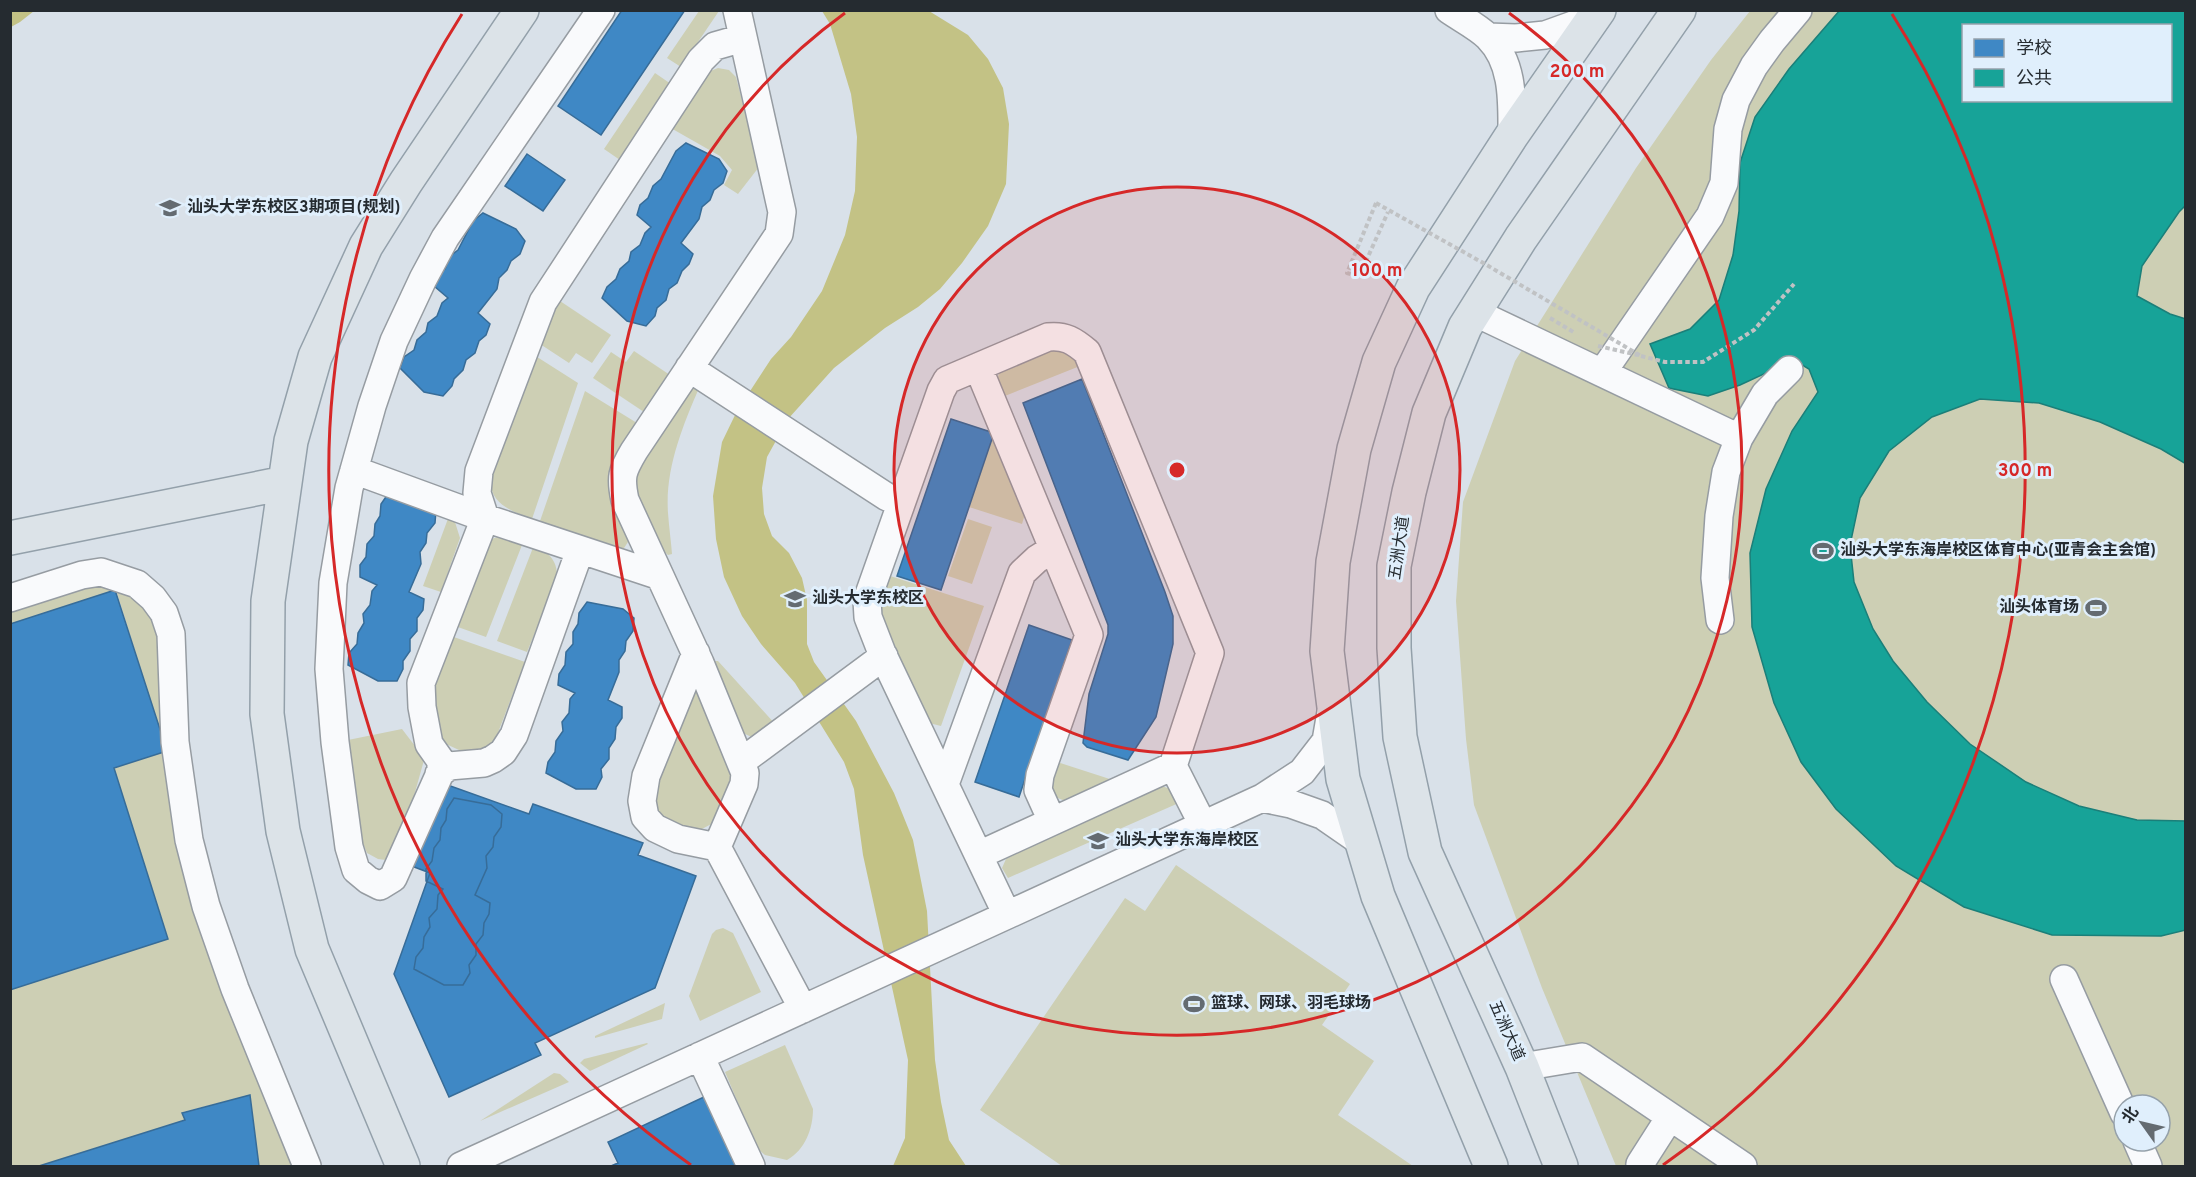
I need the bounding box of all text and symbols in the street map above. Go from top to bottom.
legend [1962,24,2172,102]
text: 学校 [2016,38,2052,61]
text: 200 m [1549,61,1605,84]
text: 公共 [2016,68,2052,91]
school or university icon: 汕头大学东校区3期项目(规划) [158,196,182,220]
place label: 汕头大学东校区3期项目(规划) [187,197,401,218]
text: 100 m [1351,260,1403,283]
centre of rings [1167,460,1187,480]
text: 300 m [1998,460,2052,483]
street label: 五洲大道 [1386,515,1414,581]
sports icon: 汕头大学东海岸校区体育中心(亚青会主会馆) [1811,539,1835,563]
place label: 汕头大学东海岸校区体育中心(亚青会主会馆) [1840,540,2156,561]
school or university icon: 汕头大学东校区 [783,587,807,611]
place label: 汕头大学东校区 [812,588,924,609]
sports icon: 汕头体育场 [2084,596,2108,620]
place label: 汕头体育场 [1999,598,2079,618]
school or university icon: 汕头大学东海岸校区 [1086,829,1110,853]
place label: 汕头大学东海岸校区 [1115,830,1259,851]
sports icon: 篮球、网球、羽毛球场 [1182,992,1206,1016]
place label: 篮球、网球、羽毛球场 [1211,994,1371,1014]
street label: 五洲大道 [1484,998,1528,1064]
north arrow [2112,1093,2172,1153]
text: 北 [2118,1103,2144,1128]

